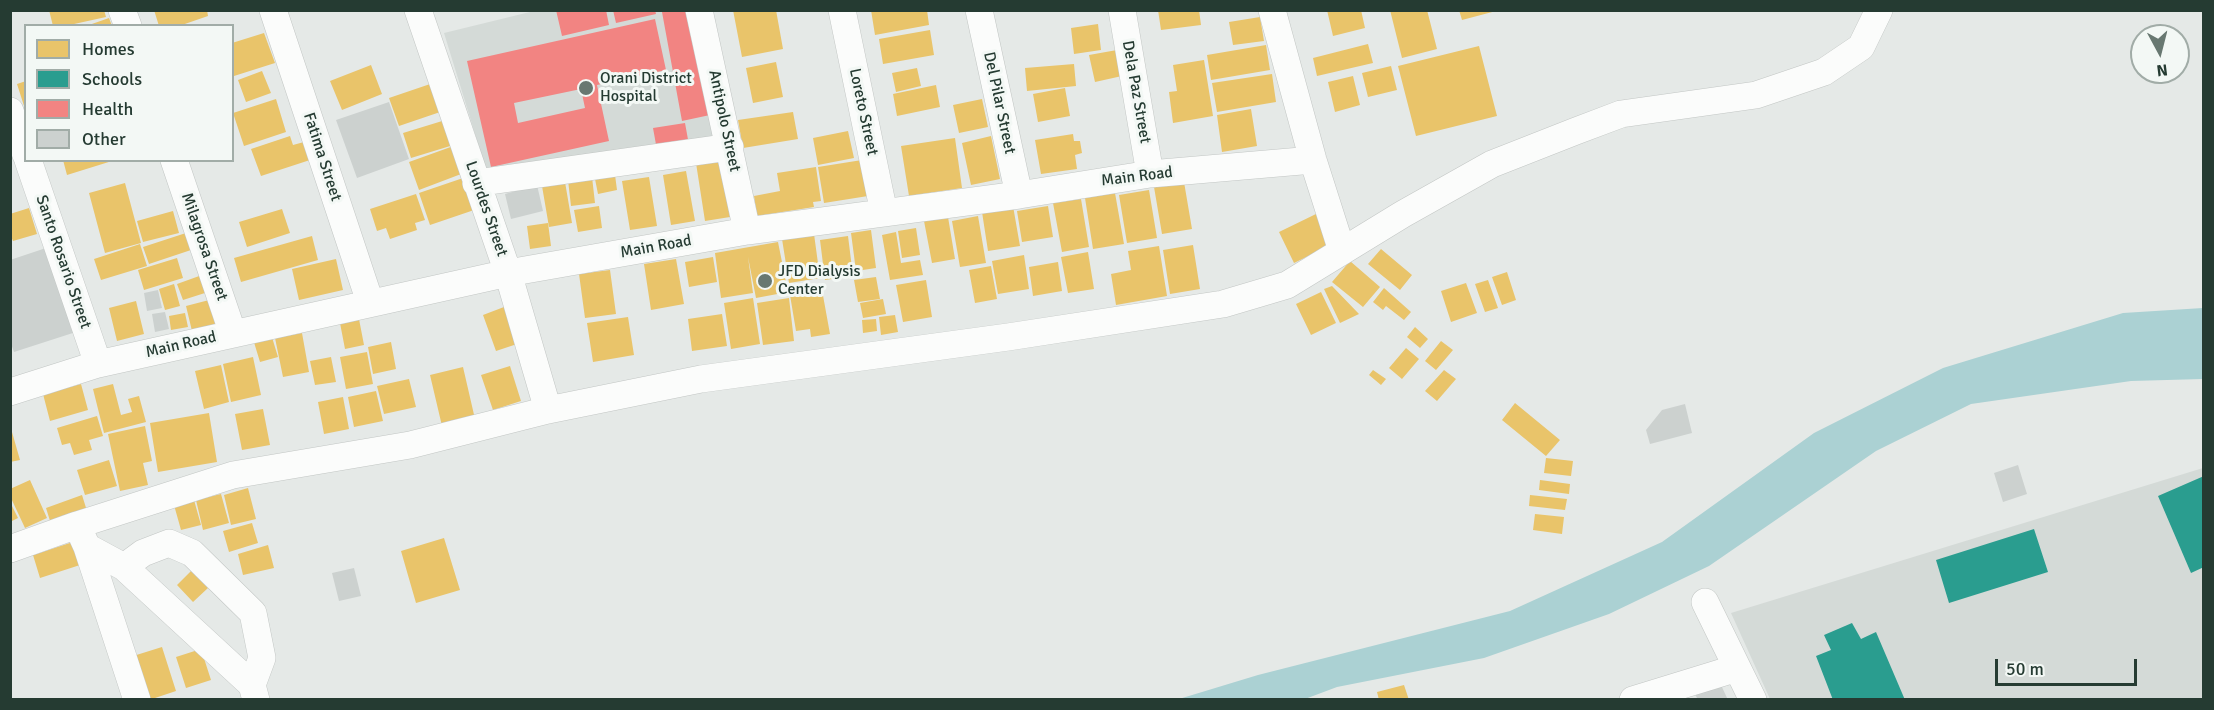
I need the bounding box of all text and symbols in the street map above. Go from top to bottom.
legend [24,24,234,162]
north arrow [2130,24,2190,84]
text: Homes [82,38,135,60]
street label: Dela Paz Street [1118,39,1154,145]
street label: Del Pilar Street [979,50,1019,156]
text: N [2155,59,2169,80]
street label: Loreto Street [844,67,882,157]
text: Schools [82,68,142,90]
street label: Antipolo Street [704,68,744,174]
place label: Orani District Hospital [600,69,692,107]
marker: Orani District Hospital [577,79,595,97]
text: Health [82,98,133,120]
street label: Fatima Street [299,110,345,204]
text: Other [82,128,126,150]
street label: Lourdes Street [461,159,511,259]
street label: Main Road [1100,163,1174,191]
street label: Milagrosa Street [177,191,231,303]
street label: Santo Rosario Street [31,193,95,331]
street label: Main Road [619,231,693,263]
place label: JFD Dialysis Center [778,262,861,300]
marker: JFD Dialysis Center [756,272,774,290]
street label: Main Road [144,328,218,362]
scale bar [1998,647,2140,685]
text: 50 m [2006,658,2044,680]

